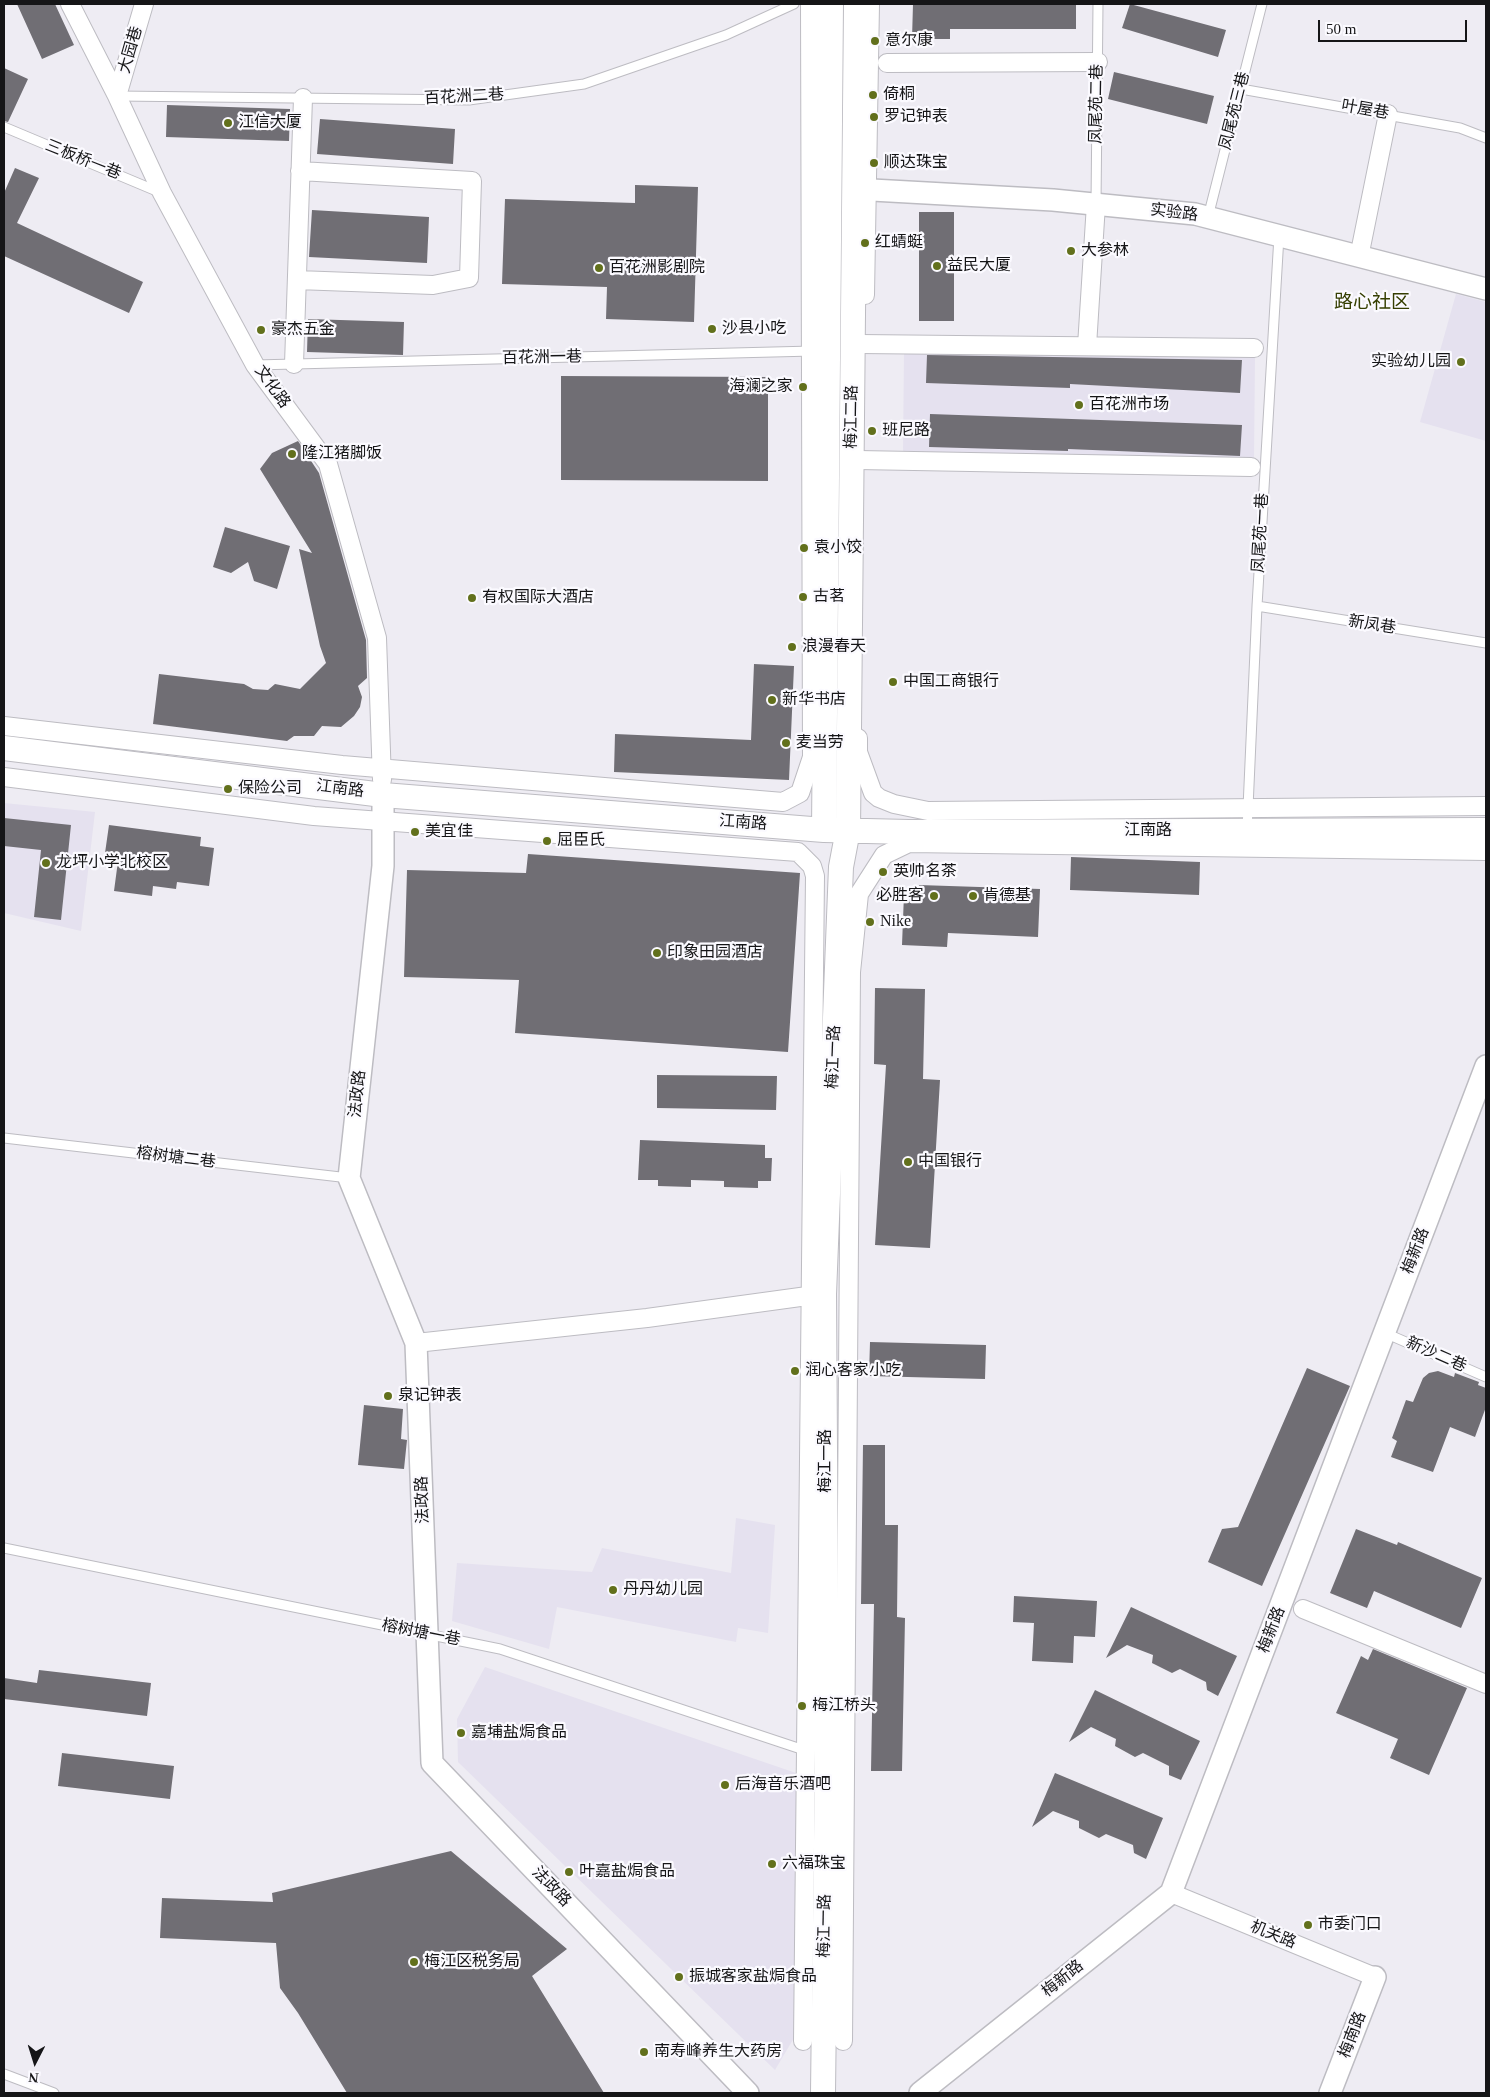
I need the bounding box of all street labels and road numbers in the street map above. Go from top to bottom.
street label: 大园巷 [115,24,147,76]
street label: 凤尾苑二巷 [1087,64,1107,144]
street label: 凤尾苑三巷 [1216,70,1254,152]
street label: 百花洲二巷 [424,85,504,109]
street label: 叶屋巷 [1340,96,1390,124]
street label: 三板桥一巷 [42,136,124,184]
street label: 实验路 [1149,201,1199,225]
street label: 百花洲一巷 [502,348,582,368]
street label: 文化路 [250,362,294,412]
street label: 梅江二路 [842,385,862,449]
street label: 凤尾苑一巷 [1249,493,1273,573]
street label: 新凤巷 [1347,612,1397,638]
street label: 江南路 [315,777,365,801]
street label: 江南路 [718,812,768,834]
street label: 江南路 [1124,821,1172,841]
street label: 梅江一路 [823,1025,845,1089]
street label: 法政路 [346,1069,370,1119]
street label: 榕树塘二巷 [135,1144,217,1172]
street label: 梅新路 [1398,1225,1434,1277]
street label: 新沙二巷 [1403,1333,1469,1377]
street label: 梅江一路 [816,1429,836,1493]
street label: 法政路 [413,1476,433,1524]
street label: 梅新路 [1254,1604,1290,1656]
street label: 榕树塘一巷 [380,1616,462,1650]
street label: 法政路 [527,1863,575,1911]
street label: 梅江一路 [815,1894,835,1958]
street label: 机关路 [1247,1917,1299,1953]
street label: 梅新路 [1038,1956,1088,2002]
street label: 梅南路 [1335,2009,1371,2061]

